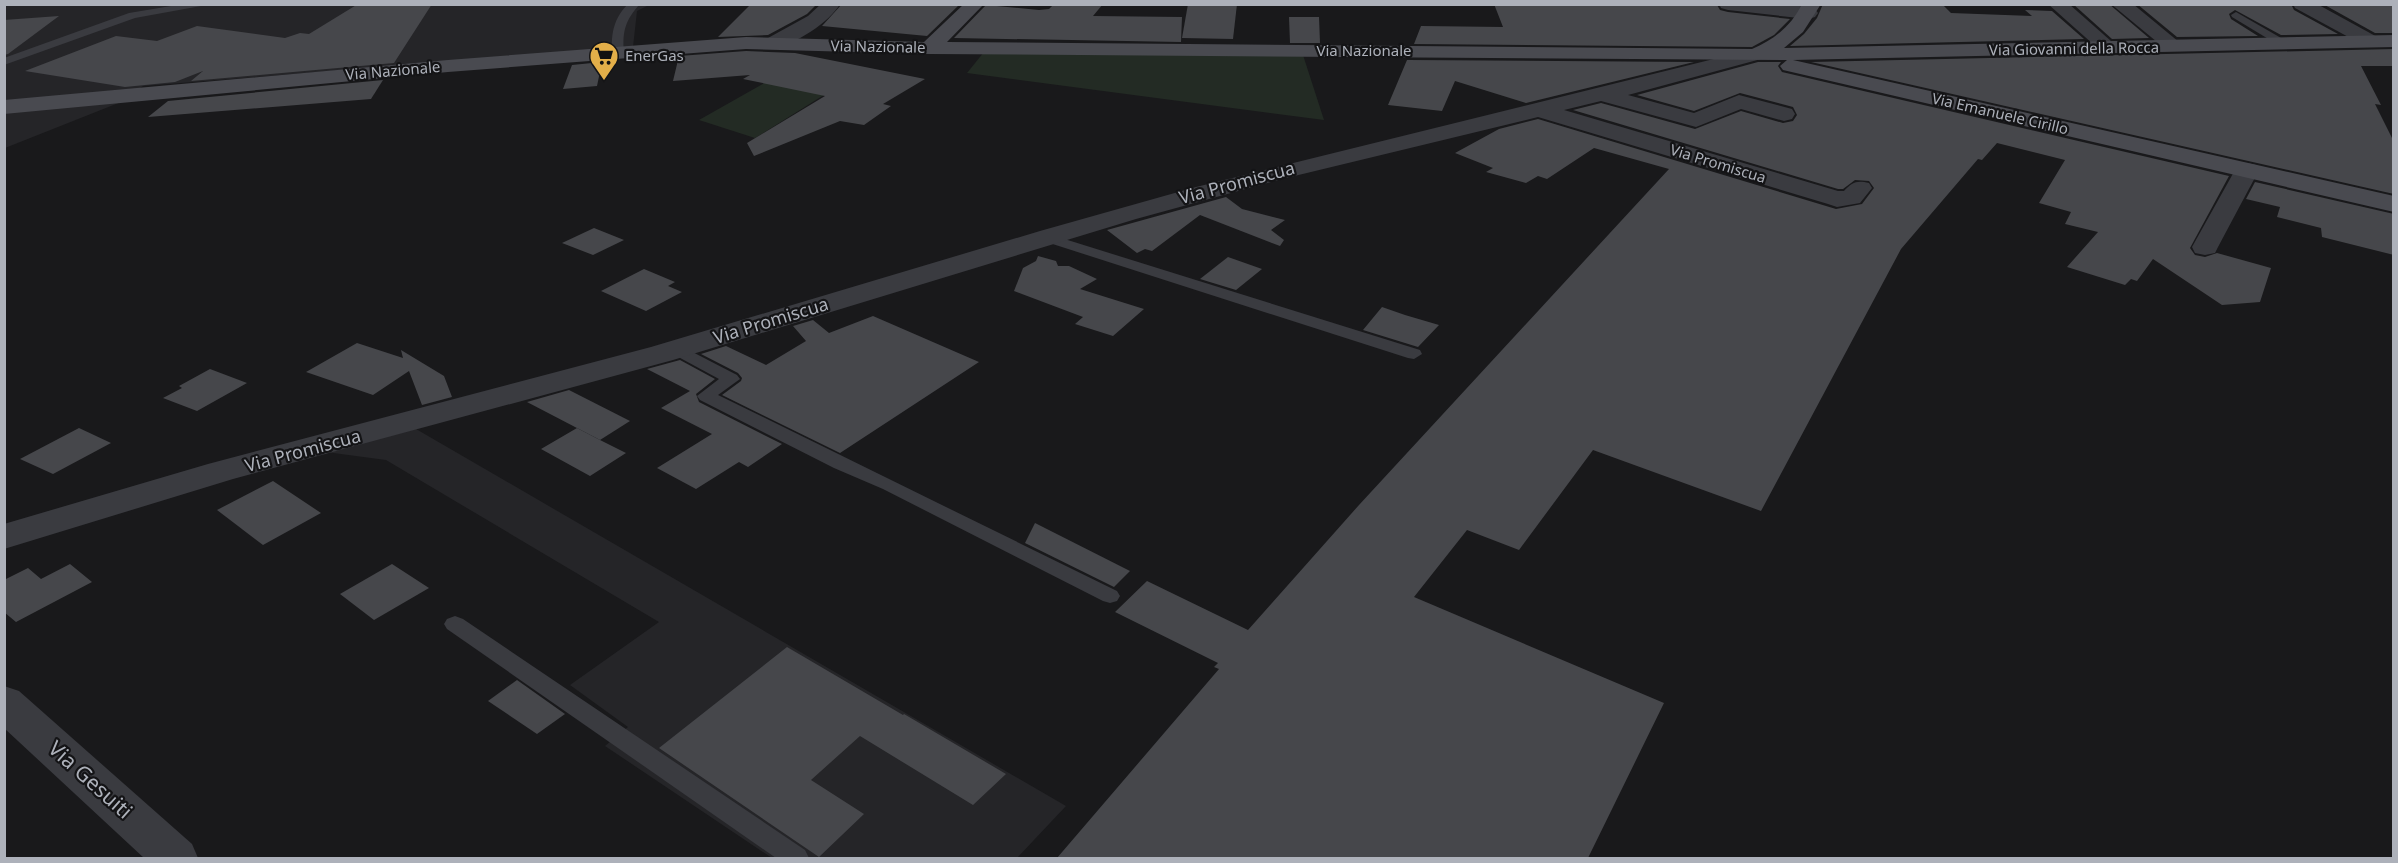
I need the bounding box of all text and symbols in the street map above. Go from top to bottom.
street label: Via Nazionale [830,35,926,57]
street label: Via Giovanni della Rocca [1989,37,2159,59]
supermarket icon: EnerGas [588,40,620,82]
street label: Via Nazionale [1316,40,1412,60]
place label: EnerGas [625,45,684,65]
street label: Via Nazionale [345,56,441,84]
street label: Via Emanuele Cirillo [1930,88,2070,138]
street label: Via Promiscua [1668,139,1769,187]
street label: Via Promiscua [1176,155,1297,209]
street label: Via Promiscua [710,291,831,349]
street label: Via Promiscua [242,423,363,477]
street label: Via Gesuiti [43,734,139,824]

